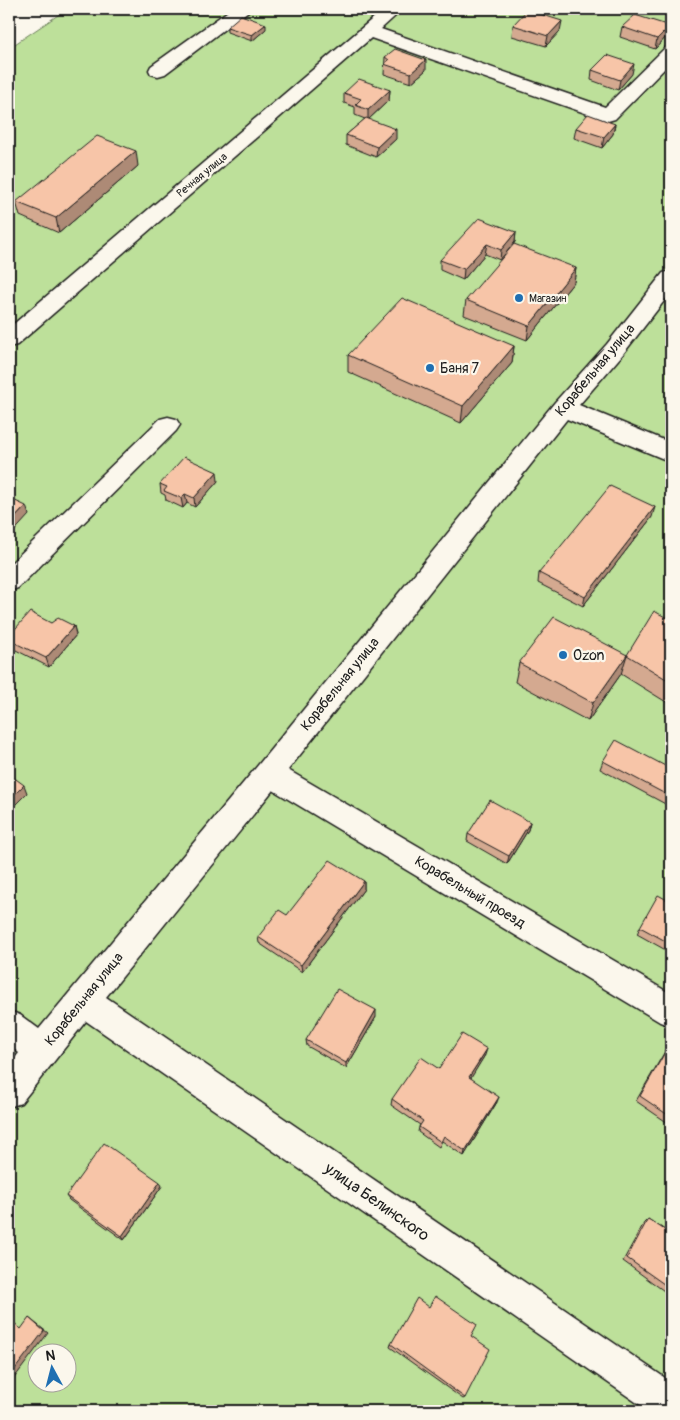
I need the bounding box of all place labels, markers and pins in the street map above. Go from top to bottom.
marker: Магазин [513,292,525,304]
place label: Магазин [529,292,567,305]
place label: Баня 7 [440,360,480,377]
marker: Баня 7 [424,362,436,374]
place label: Ozon [573,647,605,664]
marker: Ozon [557,649,569,661]

